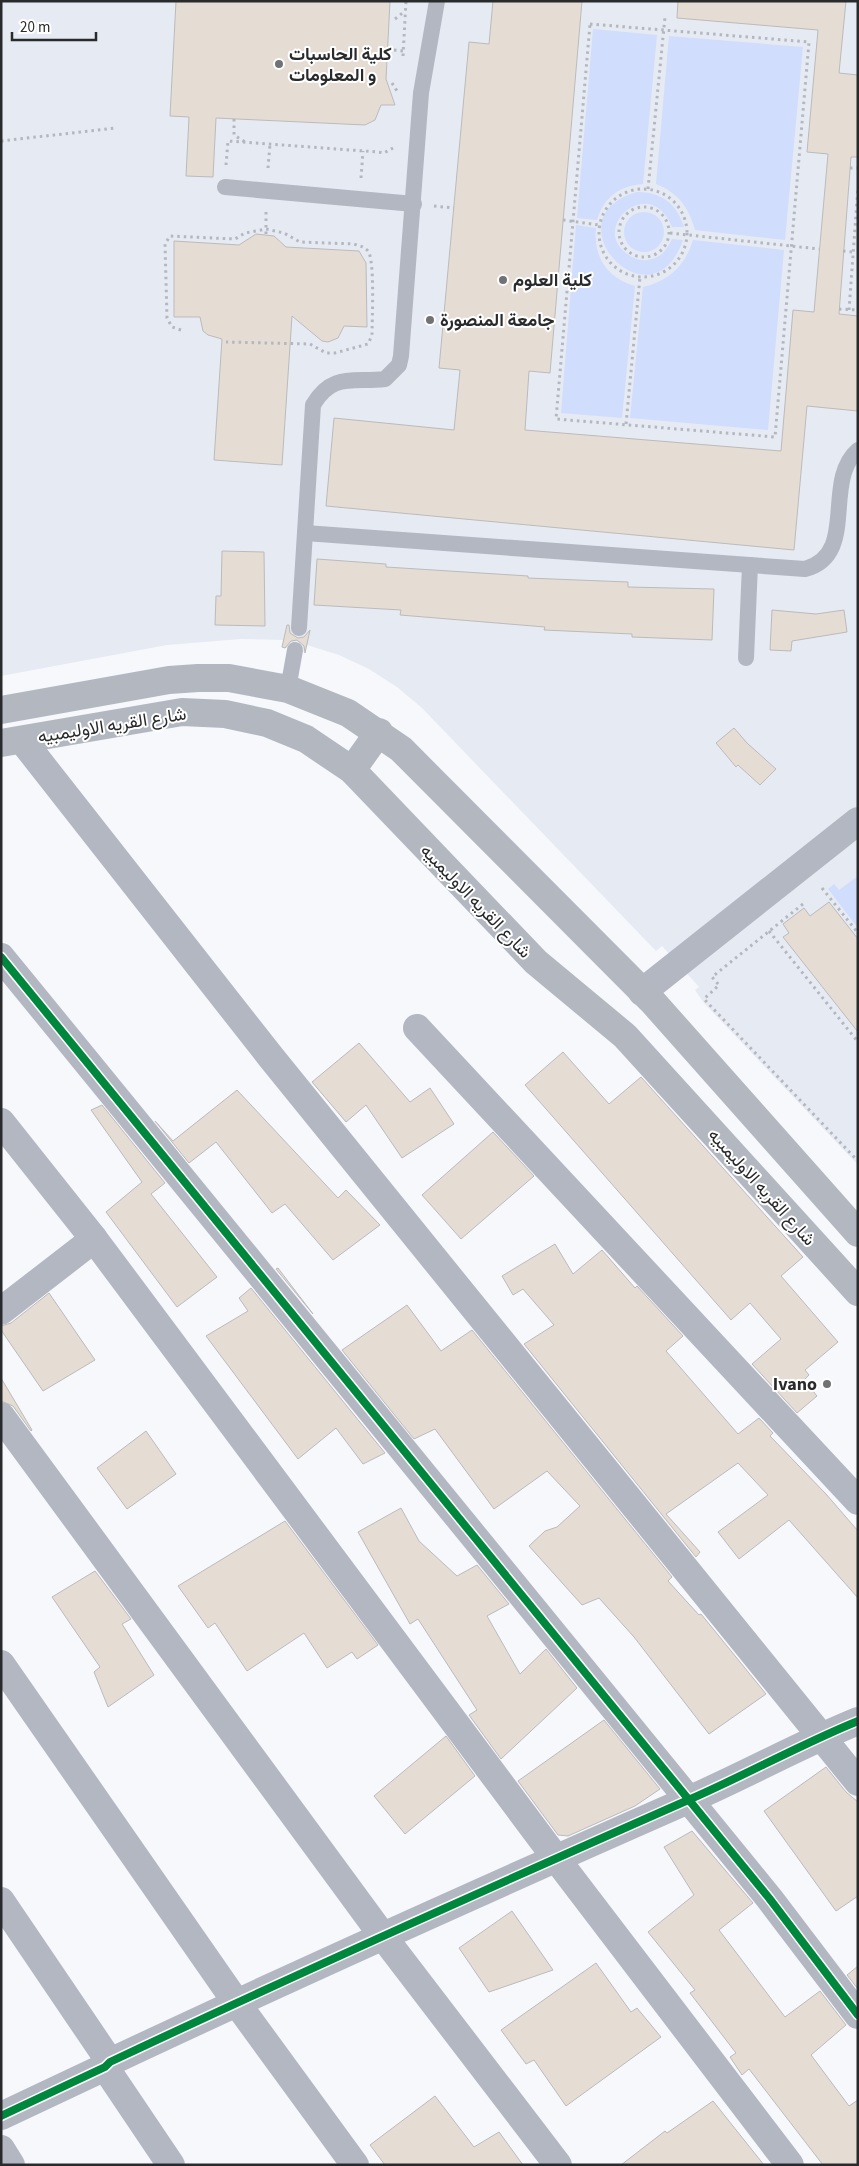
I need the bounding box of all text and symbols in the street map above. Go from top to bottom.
scale bar [12,10,96,42]
text: 20 m [20,17,50,38]
place label: كلية الحاسبات و المعلومات [289,42,392,88]
marker: كلية الحاسبات و المعلومات [273,58,285,70]
place label: كلية العلوم [513,268,592,293]
marker: كلية العلوم [497,274,509,286]
place label: جامعة المنصورة [440,308,554,333]
marker: جامعة المنصورة [424,314,436,326]
street label: شارع القريه الاوليمبيه [36,701,188,750]
street label: شارع القريه الاوليمبيه [414,839,537,964]
street label: شارع القريه الاوليمبيه [702,1123,821,1251]
place label: Ivano [773,1372,817,1397]
marker: Ivano [821,1378,833,1390]

